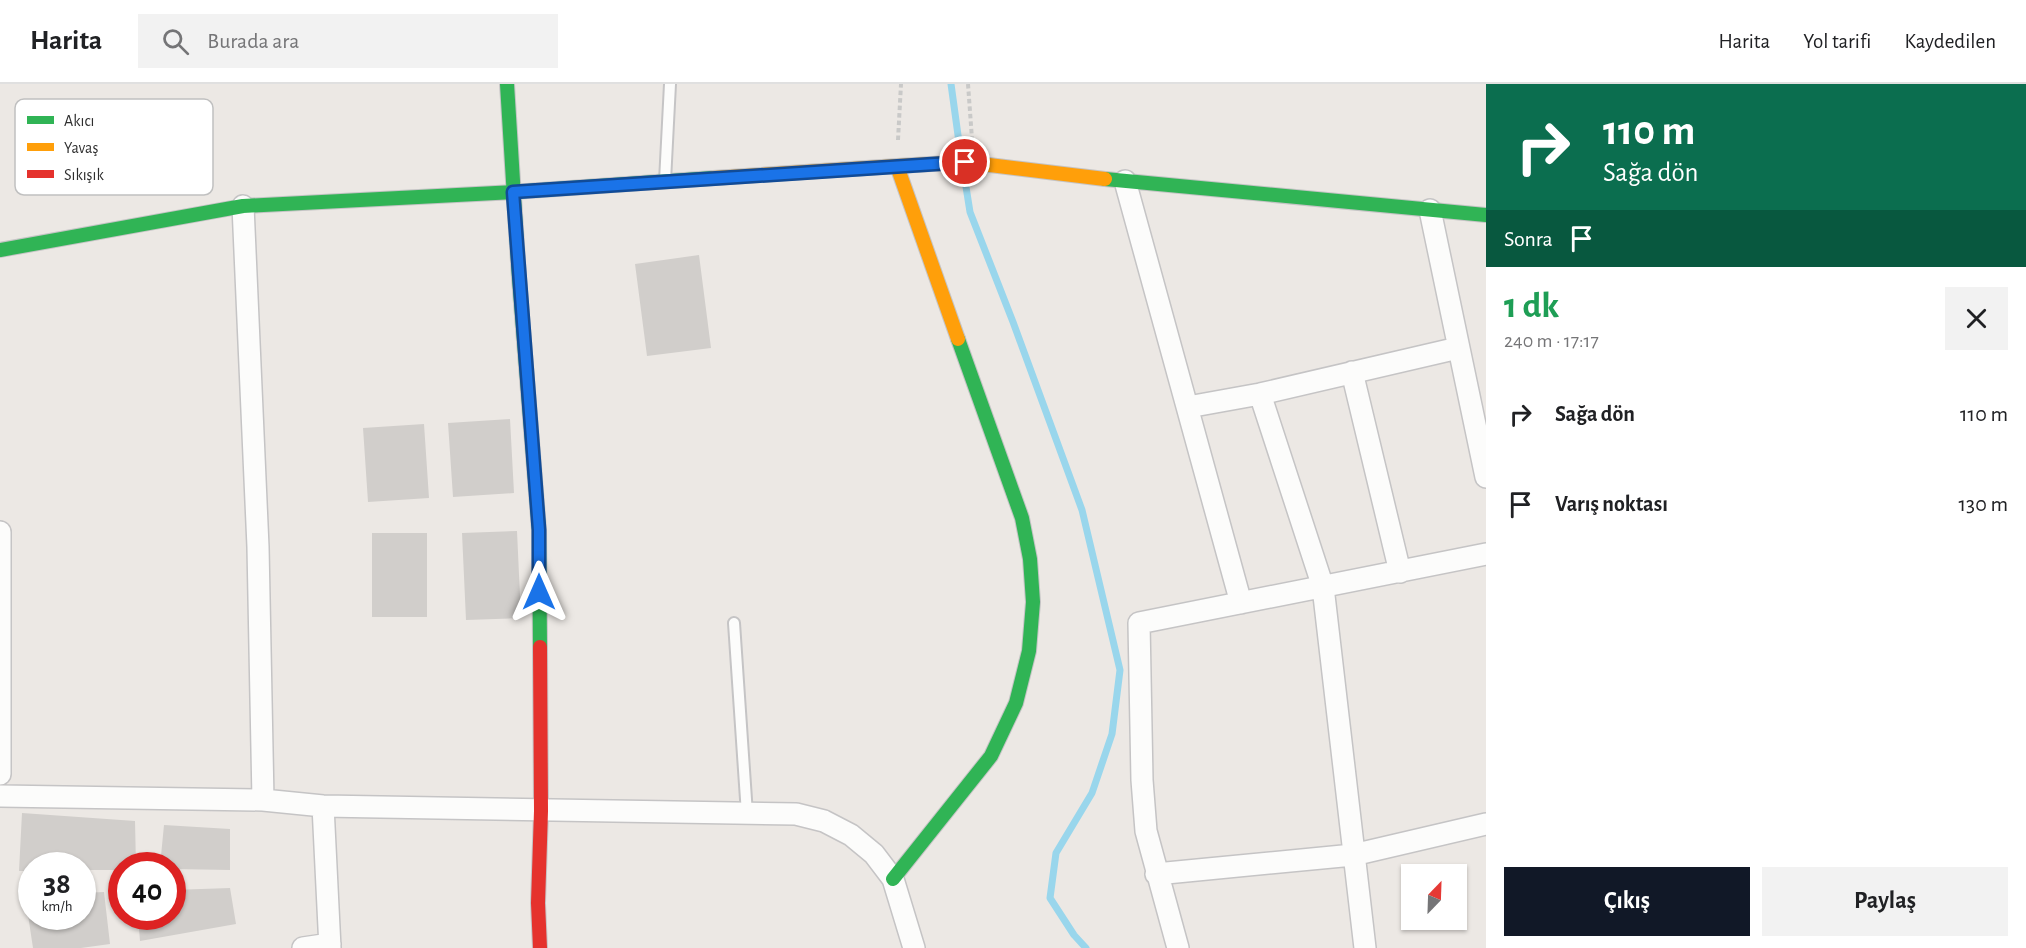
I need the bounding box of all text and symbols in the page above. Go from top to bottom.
search box [138,14,558,68]
icon: search [159,25,192,58]
text: Harita [30,27,102,55]
text: Burada ara [207,30,299,52]
text: Harita [1718,31,1770,52]
text: Yol tarifi [1803,31,1871,52]
text: Kaydedilen [1904,31,1996,52]
legend [15,99,213,195]
icon: right [1504,108,1582,186]
text: 110 m [1603,110,1695,152]
text: Akıcı [64,113,94,129]
pin [939,136,990,187]
text: Yavaş [64,140,99,156]
icon: arrive [948,145,981,178]
text: Sağa dön [1603,159,1698,186]
text: Sıkışık [64,167,104,183]
icon: arrive [1565,222,1598,255]
text: Sonra [1504,228,1553,250]
button: close [1945,287,2008,350]
text: 1 dk [1504,288,1559,324]
text: 240 m · 17:17 [1504,331,1599,351]
icon: right [1504,398,1537,431]
text: Sağa dön [1555,403,1635,425]
text: 110 m [1960,403,2008,425]
icon: arrive [1504,488,1537,521]
text: Varış noktası [1555,493,1668,515]
text: 130 m [1959,493,2008,515]
position arrow [507,560,571,624]
speed limit sign: 40 [108,852,186,930]
north arrow [1401,864,1467,930]
map controls [1401,864,1467,930]
button: Çıkış [1504,867,1750,936]
button: Paylaş [1762,867,2008,936]
text: 38 [43,869,71,899]
text: km/h [42,899,72,914]

